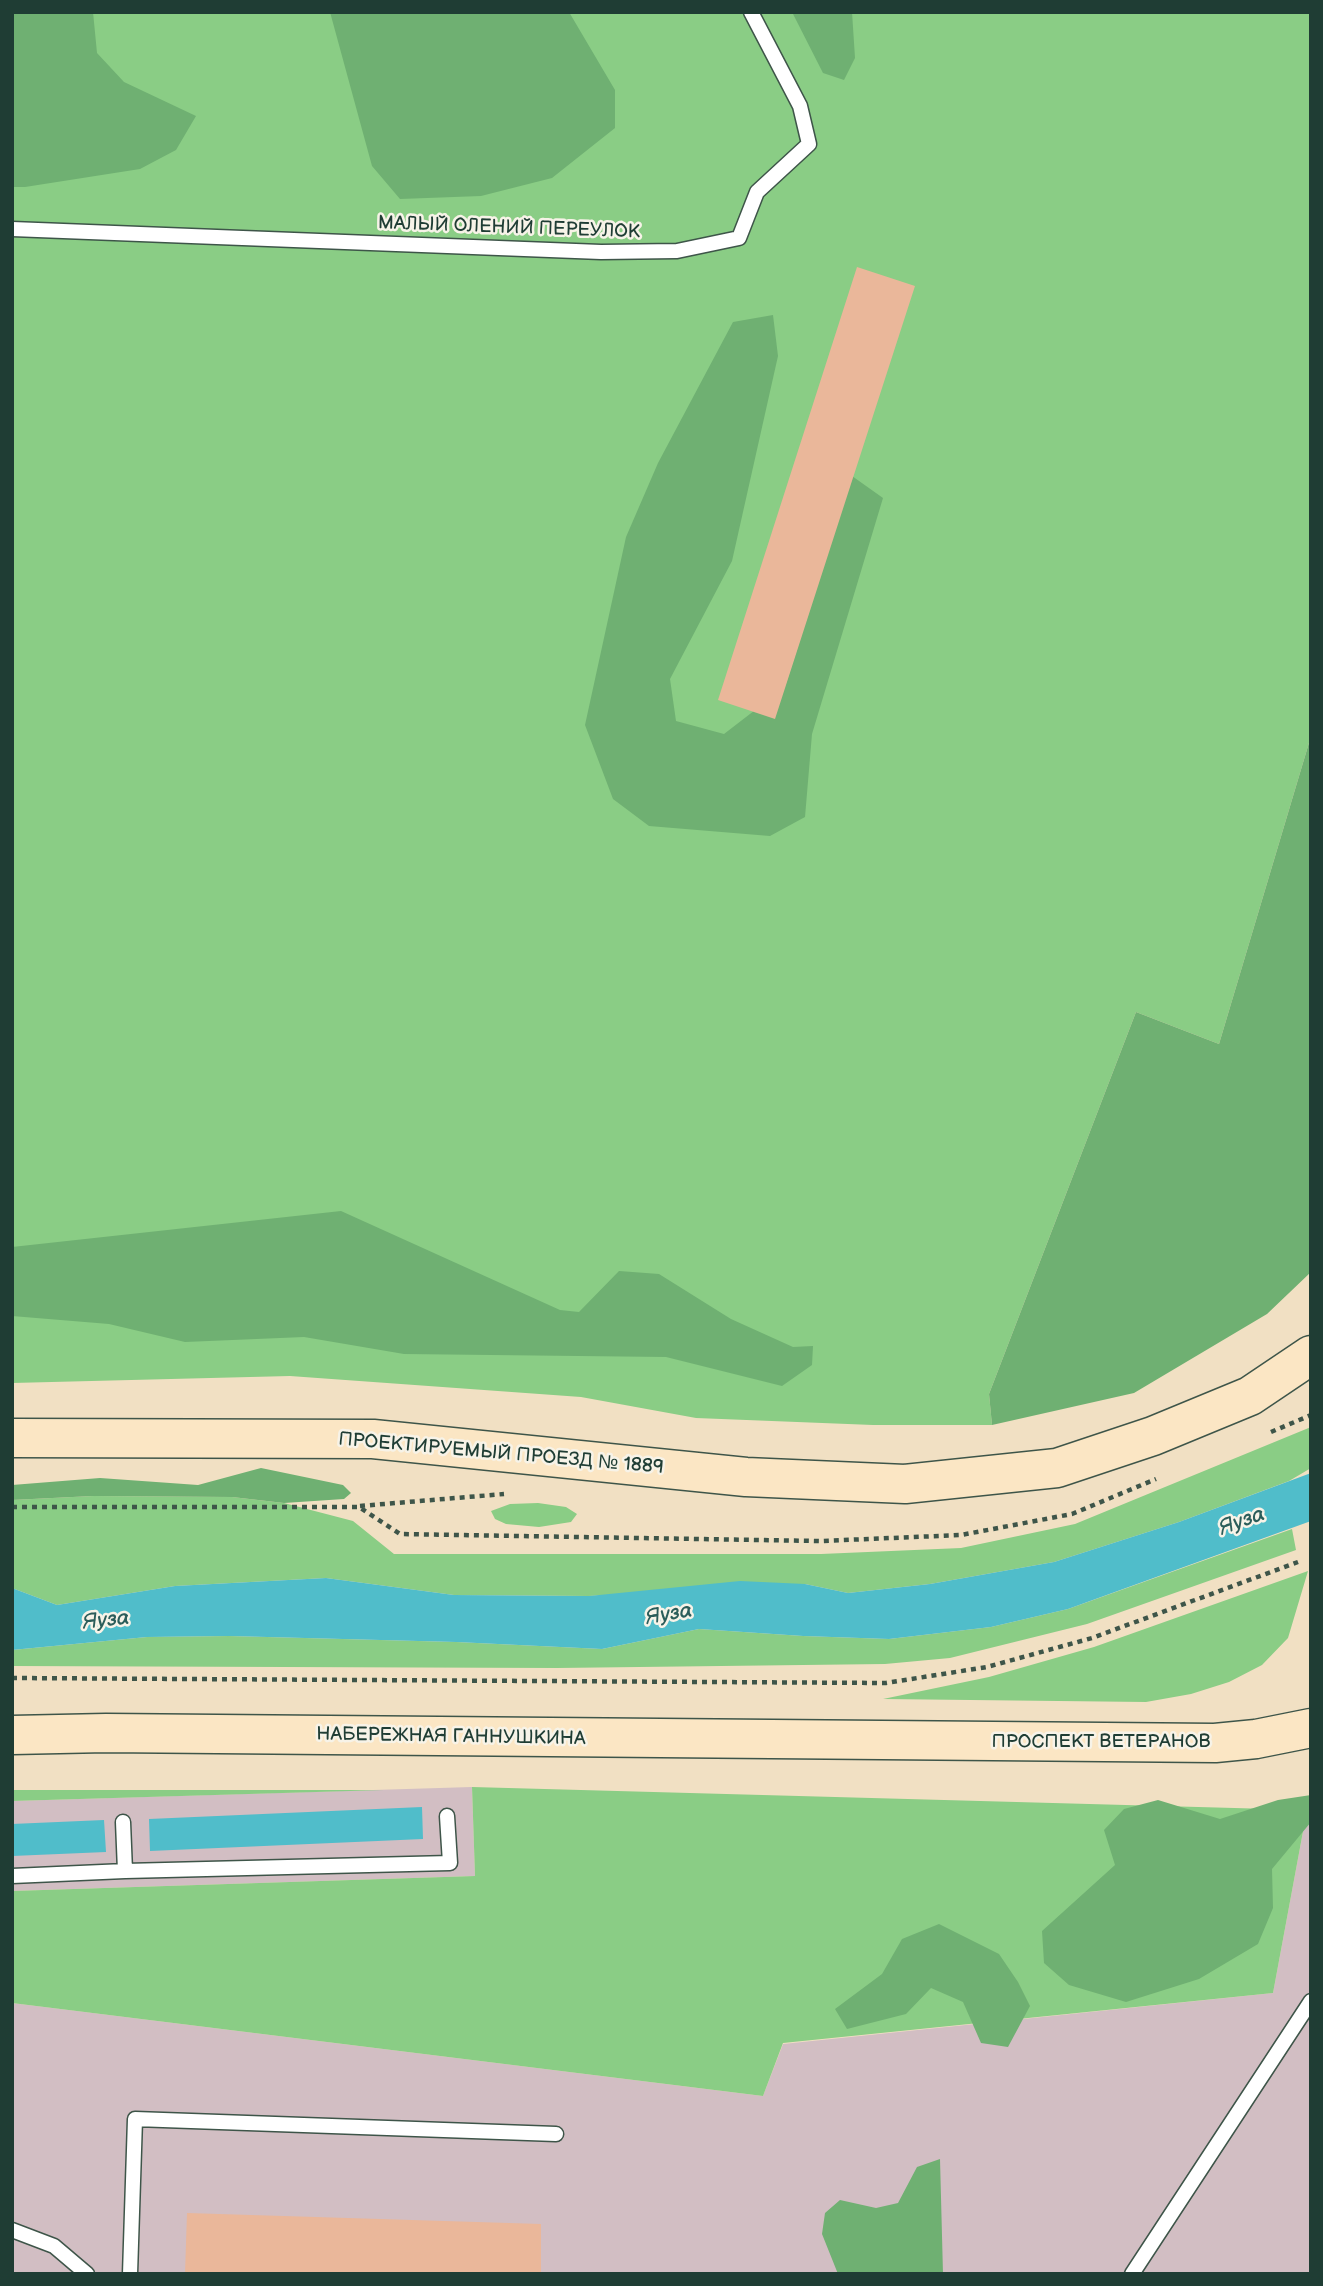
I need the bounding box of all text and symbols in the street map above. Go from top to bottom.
street label: МАЛЫЙ ОЛЕНИЙ ПЕРЕУЛОК [378,212,640,244]
street label: ПРОЕКТИРУЕМЫЙ ПРОЕЗД № 1889 [337,1428,665,1480]
water label: Яуза [1216,1502,1268,1542]
water label: Яуза [644,1599,694,1631]
water label: Яуза [81,1606,131,1636]
street label: НАБЕРЕЖНАЯ ГАННУШКИНА [316,1723,586,1751]
street label: ПРОСПЕКТ ВЕТЕРАНОВ [992,1731,1210,1753]

